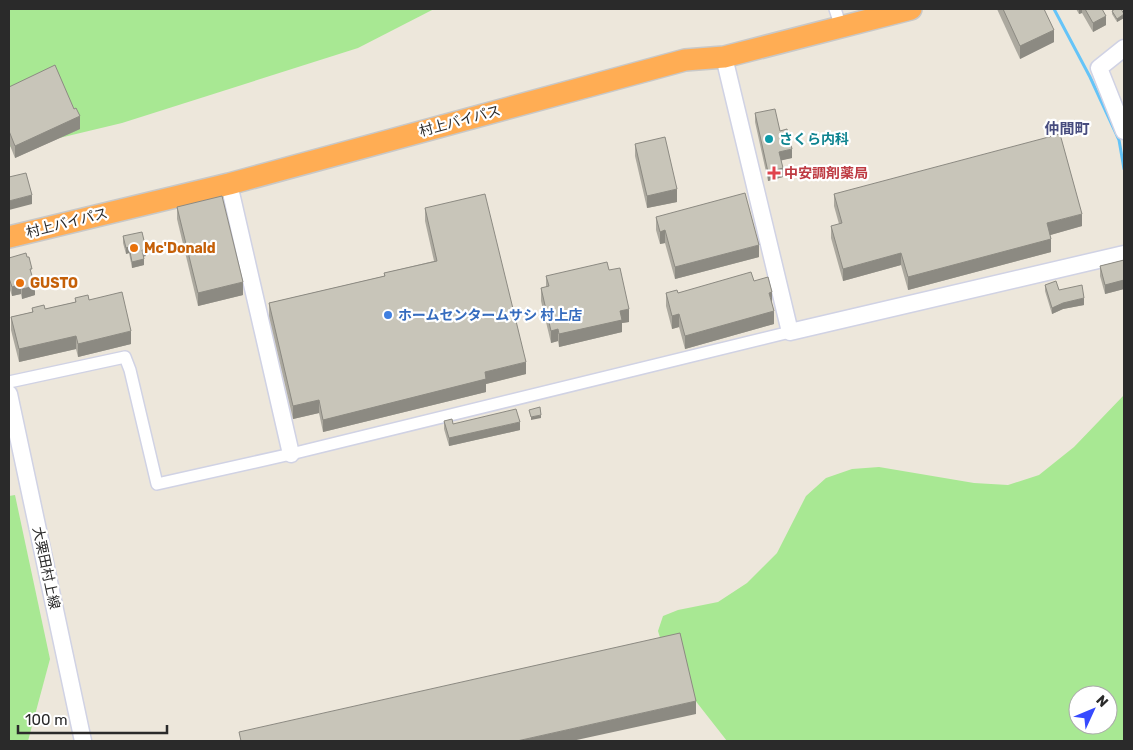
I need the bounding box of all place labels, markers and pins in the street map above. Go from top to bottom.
place label: さくら内科 [779,131,849,148]
marker: さくら内科 [763,133,775,145]
place label: 中安調剤薬局 [784,165,868,182]
marker: 中安調剤薬局 [768,167,780,179]
place label: Mc'Donald [144,240,216,257]
marker: Mc'Donald [128,242,140,254]
place label: GUSTO [30,275,78,292]
marker: GUSTO [14,277,26,289]
place label: ホームセンタームサシ 村上店 [398,307,582,324]
marker: ホームセンタームサシ 村上店 [382,309,394,321]

